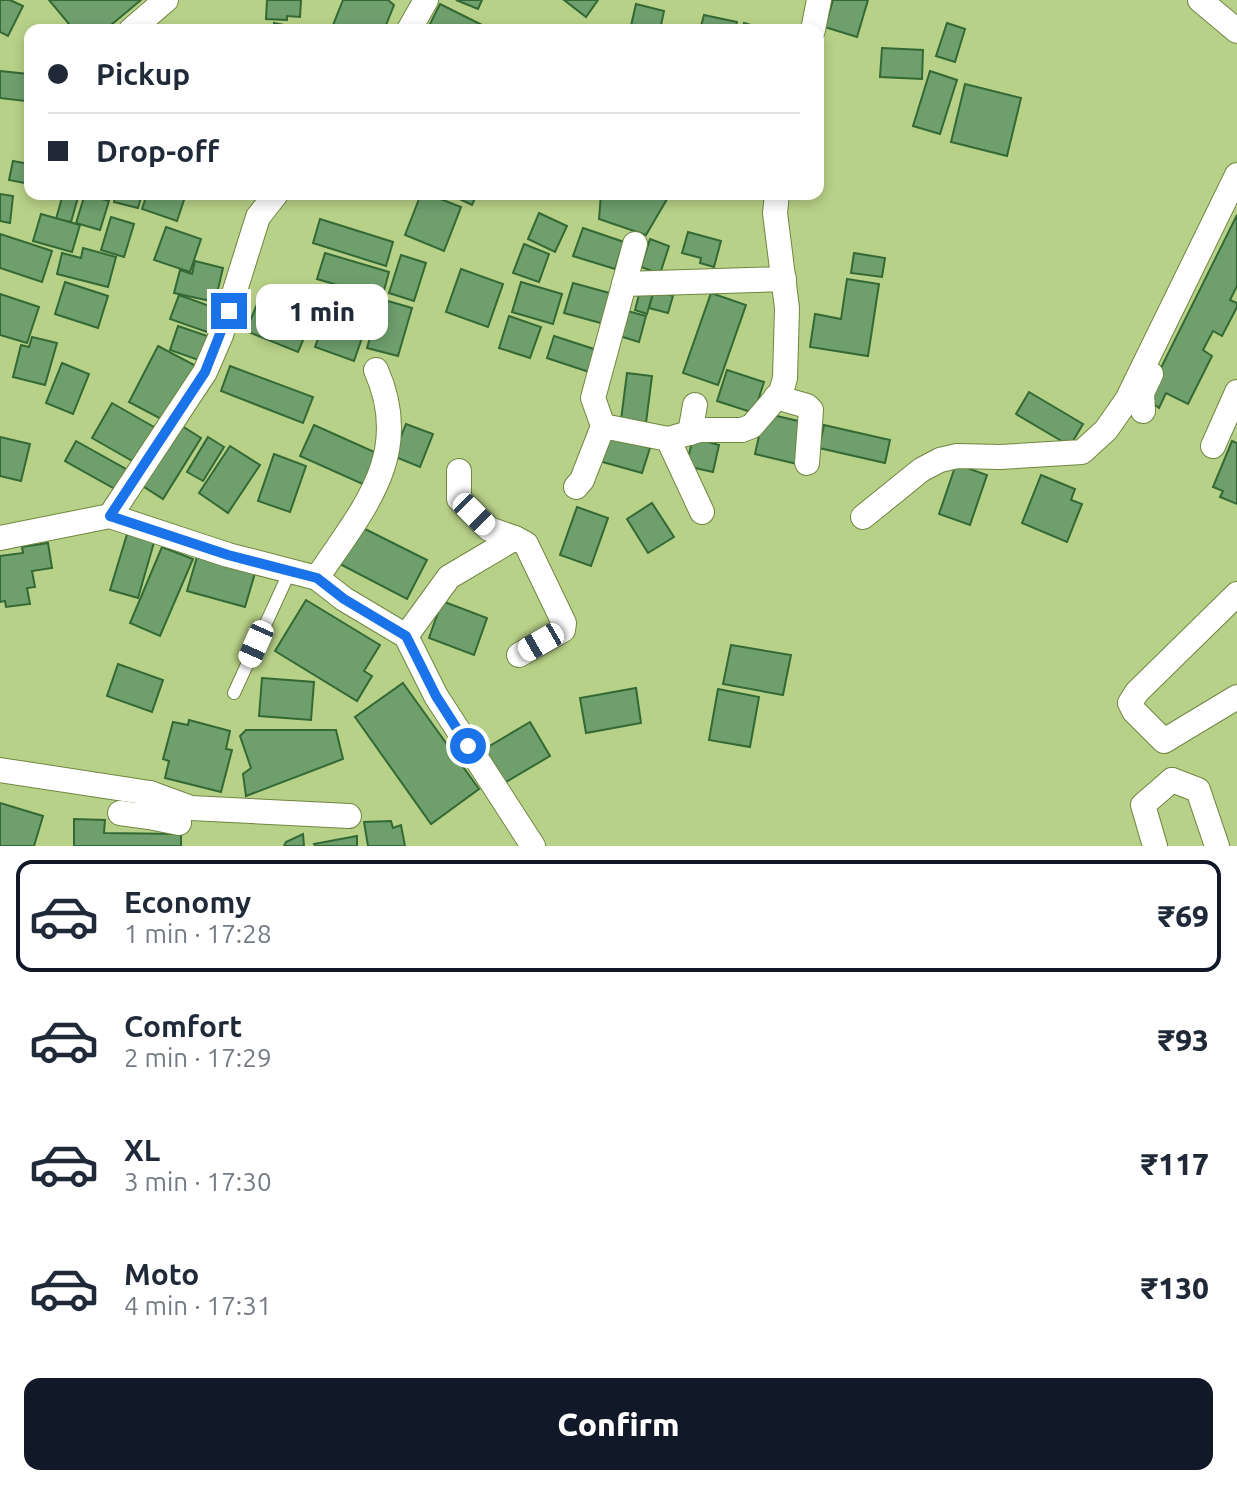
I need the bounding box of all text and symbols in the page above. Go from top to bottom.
text: Pickup [96,57,190,91]
text: Drop-off [96,134,219,168]
callout: 1 min [257,283,389,339]
route end [211,293,247,329]
text: 1 min [289,297,355,326]
car [449,489,499,539]
car [235,617,277,671]
car [514,620,568,664]
route start [450,728,486,764]
icon: car [28,880,100,952]
text: Economy [124,885,251,919]
text: ₹69 [1158,899,1209,933]
text: 1 min · 17:28 [124,919,272,948]
icon: car [28,1004,100,1076]
text: Comfort [124,1009,242,1043]
text: ₹93 [1158,1023,1209,1057]
text: 2 min · 17:29 [124,1043,272,1072]
icon: car [28,1128,100,1200]
text: XL [124,1133,160,1167]
text: ₹117 [1141,1147,1209,1181]
text: 3 min · 17:30 [124,1167,272,1196]
icon: car [28,1252,100,1324]
text: Moto [124,1257,199,1291]
text: ₹130 [1141,1271,1209,1305]
text: 4 min · 17:31 [124,1291,272,1320]
button: Confirm [24,1378,1213,1470]

